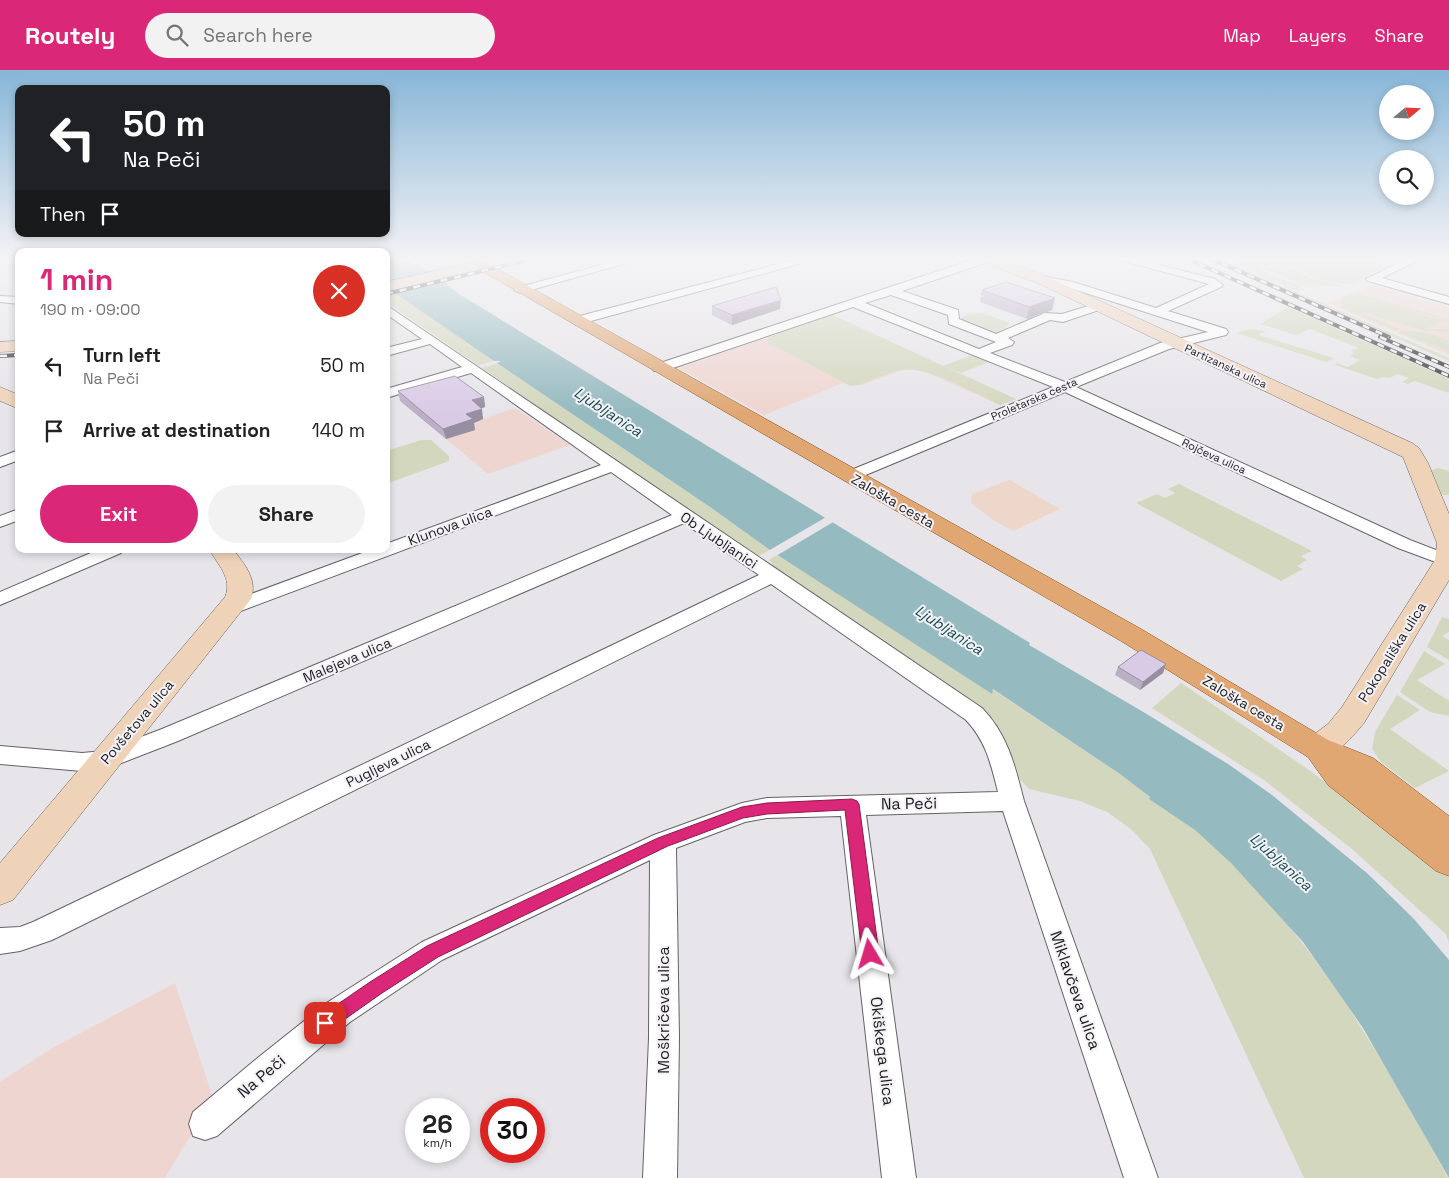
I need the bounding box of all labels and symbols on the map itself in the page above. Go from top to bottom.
north arrow [1379,85,1434,140]
street label: Partizanska ulica [1183,341,1270,391]
street label: Proletarska cesta [989,374,1080,424]
water label: Ljubljanica [571,383,646,441]
street label: Rojčeva ulica [1180,435,1249,477]
street label: Zaloška cesta [848,470,938,532]
street label: Klunova ulica [405,502,495,550]
street label: Ob Ljubljanici [677,508,761,572]
street label: Pokopališka ulica [1354,599,1430,705]
water label: Ljubljanica [912,601,987,659]
street label: Malejeva ulica [300,633,394,687]
street label: Zaloška cesta [1200,671,1288,735]
street label: Povšetova ulica [96,676,178,768]
street label: Pugljeva ulica [343,735,433,791]
street label: Na Peči [881,793,937,814]
water label: Ljubljanica [1246,829,1317,895]
position arrow [843,927,895,979]
street label: Miklavčeva ulica [1045,928,1106,1052]
street label: Moškričeva ulica [653,946,674,1074]
street label: Okiškega ulica [865,996,900,1107]
pin [304,1002,346,1044]
street label: Na Peči [233,1050,290,1103]
speed limit sign: 30 [480,1098,545,1163]

